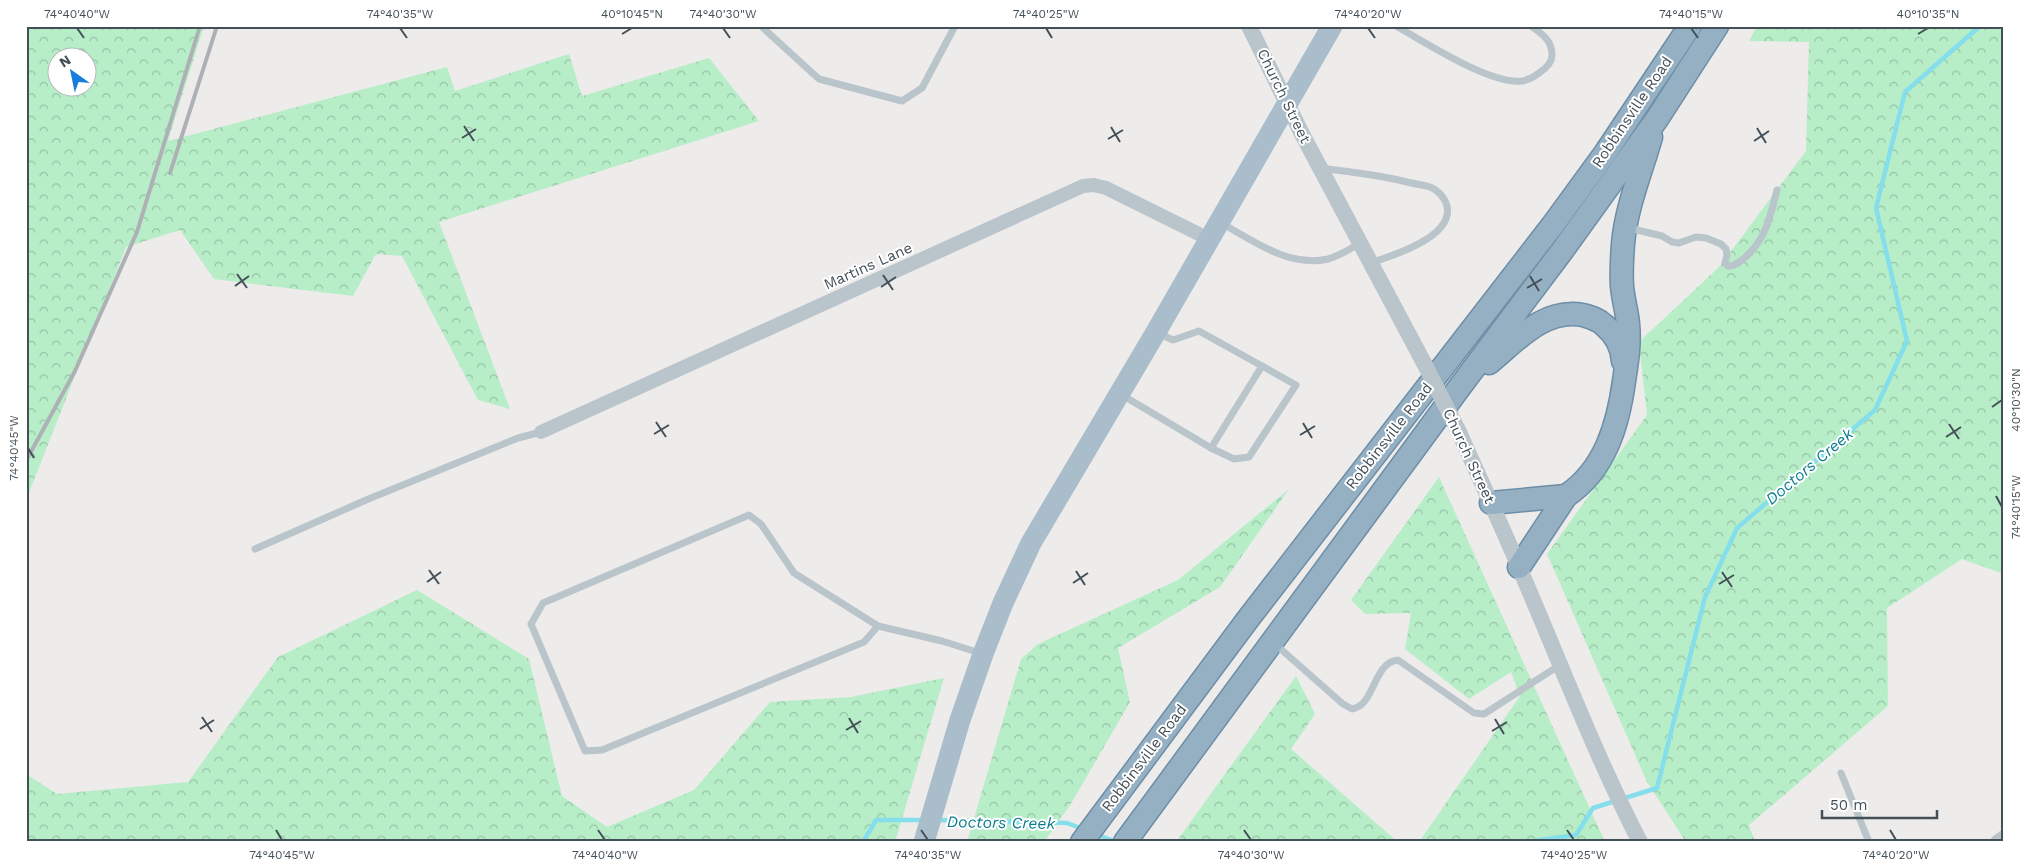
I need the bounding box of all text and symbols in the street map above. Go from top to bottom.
text: 74°40'40"W [44,7,111,21]
text: 74°40'35"W [367,7,434,21]
text: 40°10'45"N [601,7,663,21]
text: 74°40'30"W [690,7,757,21]
text: 74°40'25"W [1013,7,1080,21]
text: 74°40'20"W [1335,7,1402,21]
text: 74°40'15"W [1659,7,1724,21]
text: 40°10'35"N [1897,7,1959,21]
street label: Church Street [1253,46,1315,147]
north arrow [48,48,98,98]
text: N [56,52,74,71]
street label: Robbinsville Road [1588,53,1676,171]
street label: Martins Lane [821,238,915,294]
text: 40°10'30"N [2009,368,2023,432]
street label: Robbinsville Road [1342,379,1436,493]
street label: Church Street [1439,406,1499,507]
text: 74°40'45"W [7,415,21,481]
water label: Doctors Creek [1762,423,1858,509]
text: 74°40'15"W [2009,474,2023,539]
street label: Robbinsville Road [1098,701,1190,815]
scale bar [1822,788,1938,820]
text: 50 m [1830,796,1867,814]
water label: Doctors Creek [947,812,1057,833]
text: 74°40'45"W [249,848,315,862]
text: 74°40'40"W [572,848,639,862]
text: 74°40'35"W [895,848,962,862]
text: 74°40'30"W [1218,848,1285,862]
text: 74°40'25"W [1541,848,1608,862]
text: 74°40'20"W [1863,848,1930,862]

